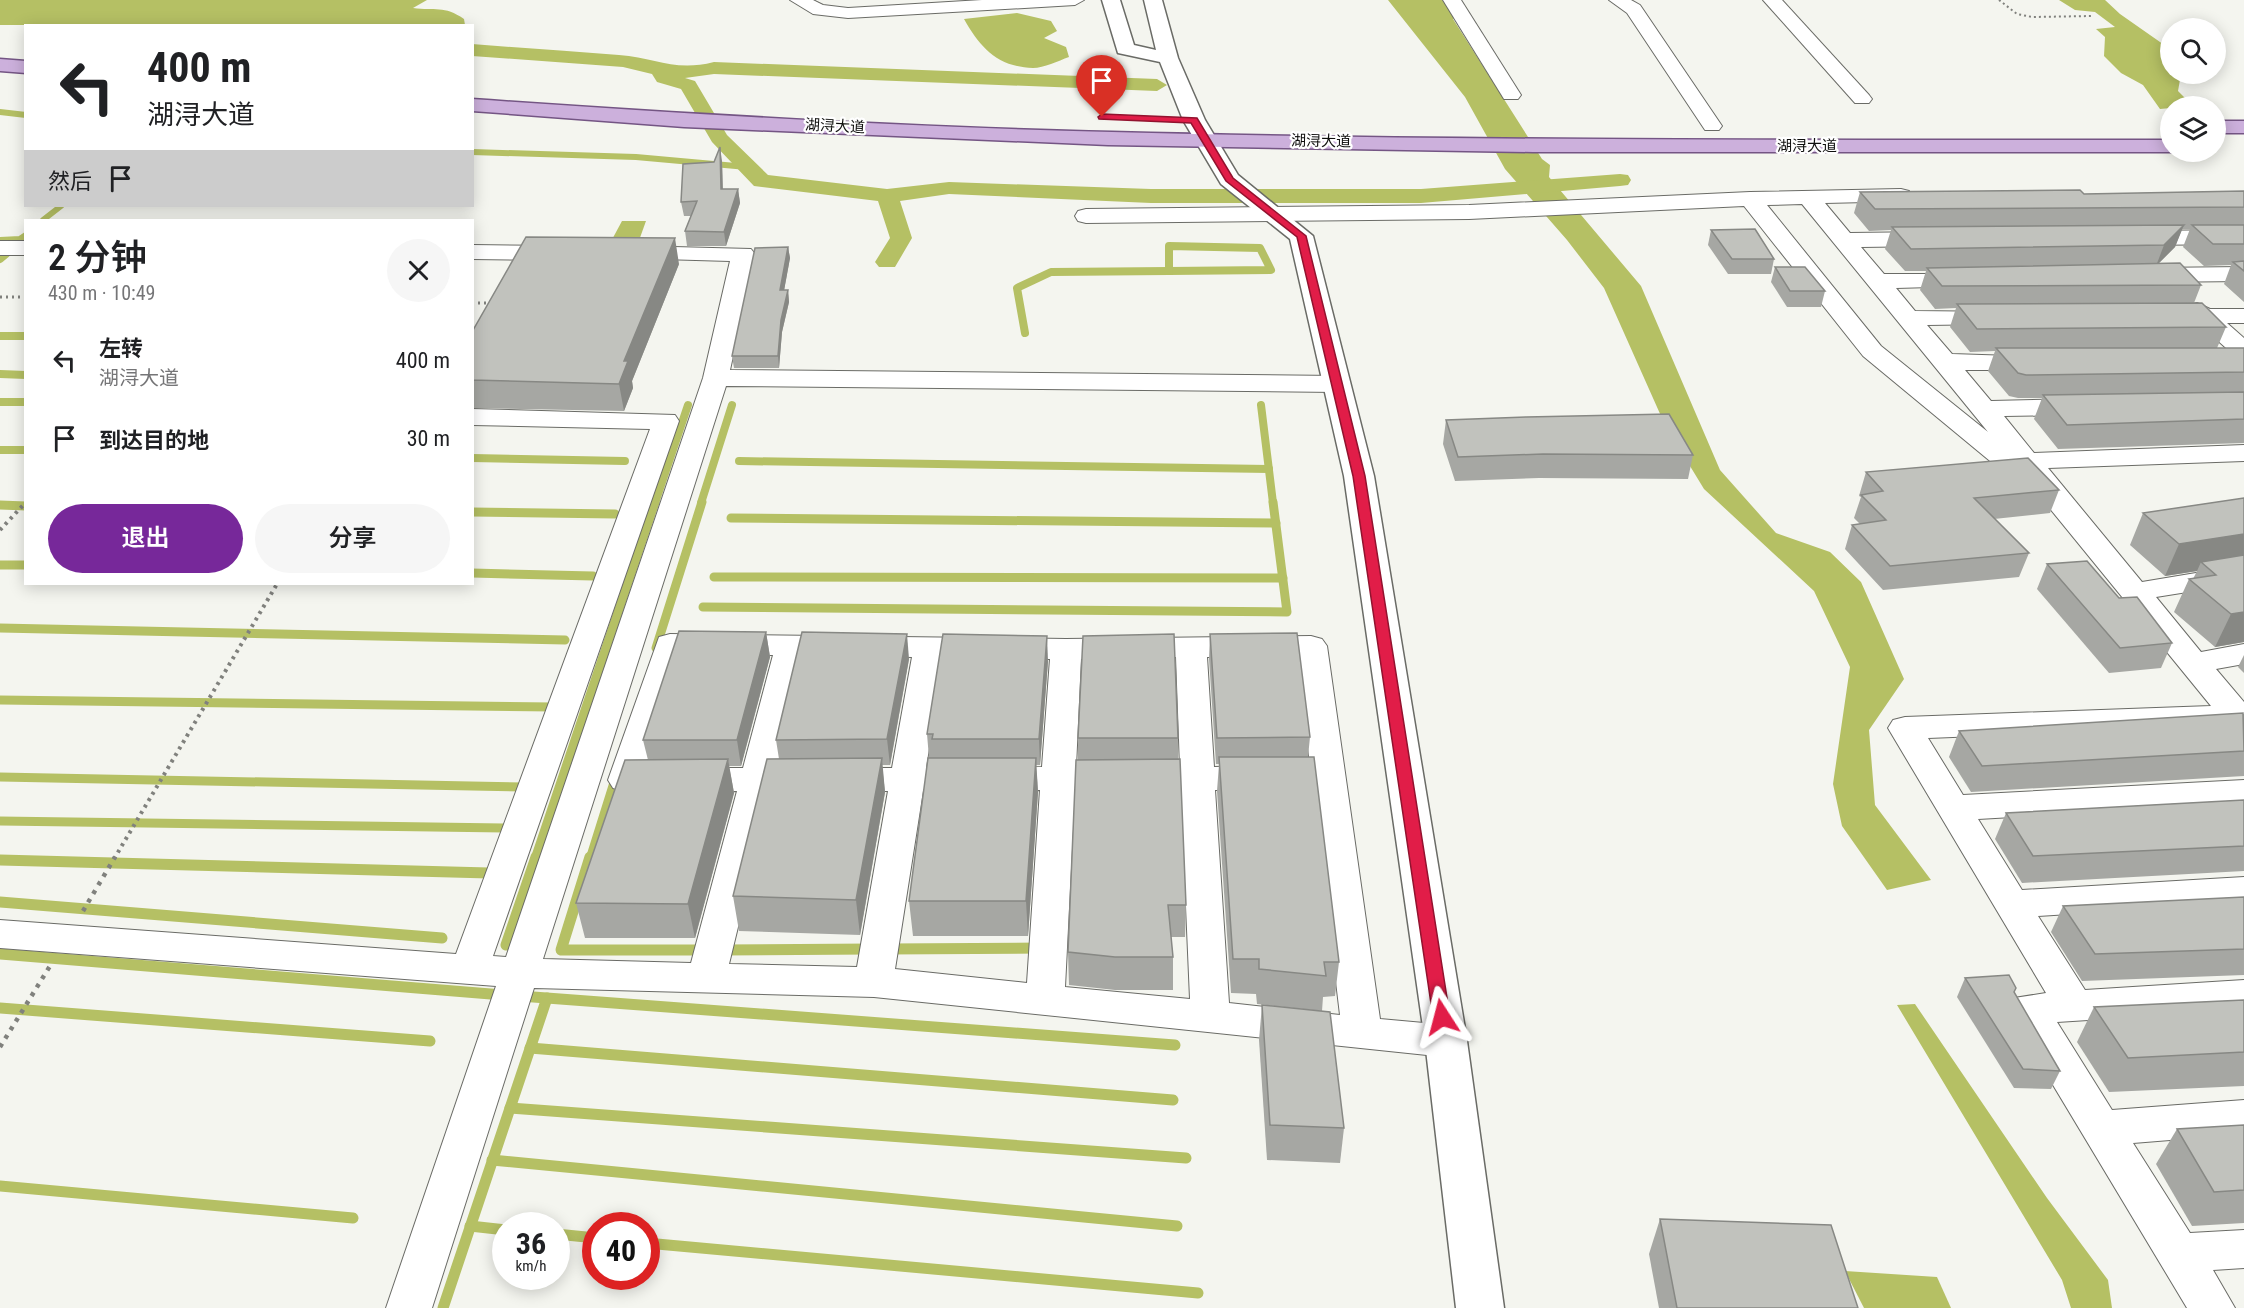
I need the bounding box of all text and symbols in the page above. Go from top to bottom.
map controls [2160,18,2226,162]
button: search [2160,18,2226,84]
text: 400 m [147,43,252,92]
icon: left [48,48,126,126]
pin [1076,55,1127,117]
icon: arrive [1085,64,1118,97]
button: layers [2160,96,2226,162]
text: 湖浔大道 [147,99,255,131]
street label: 湖浔大道 [805,115,865,137]
street label: 湖浔大道 [1291,131,1351,151]
street label: 湖浔大道 [1777,137,1837,155]
icon: arrive [104,162,137,195]
text: 然后 [48,169,92,194]
text: 2 分钟 [48,237,146,279]
button: close [387,239,450,302]
text: 430 m · 10:49 [48,281,155,305]
text: 左转 [99,336,143,361]
icon: left [48,344,81,377]
text: 400 m [396,348,450,373]
text: 湖浔大道 [99,366,179,390]
icon: arrive [48,422,81,455]
text: 30 m [407,426,450,451]
text: 到达目的地 [99,428,209,453]
button: 退出 [48,504,243,573]
button: 分享 [255,504,450,573]
position arrow [1410,985,1474,1049]
speed limit sign: 40 [582,1212,660,1290]
text: 36 [516,1226,546,1261]
text: km/h [516,1257,546,1275]

